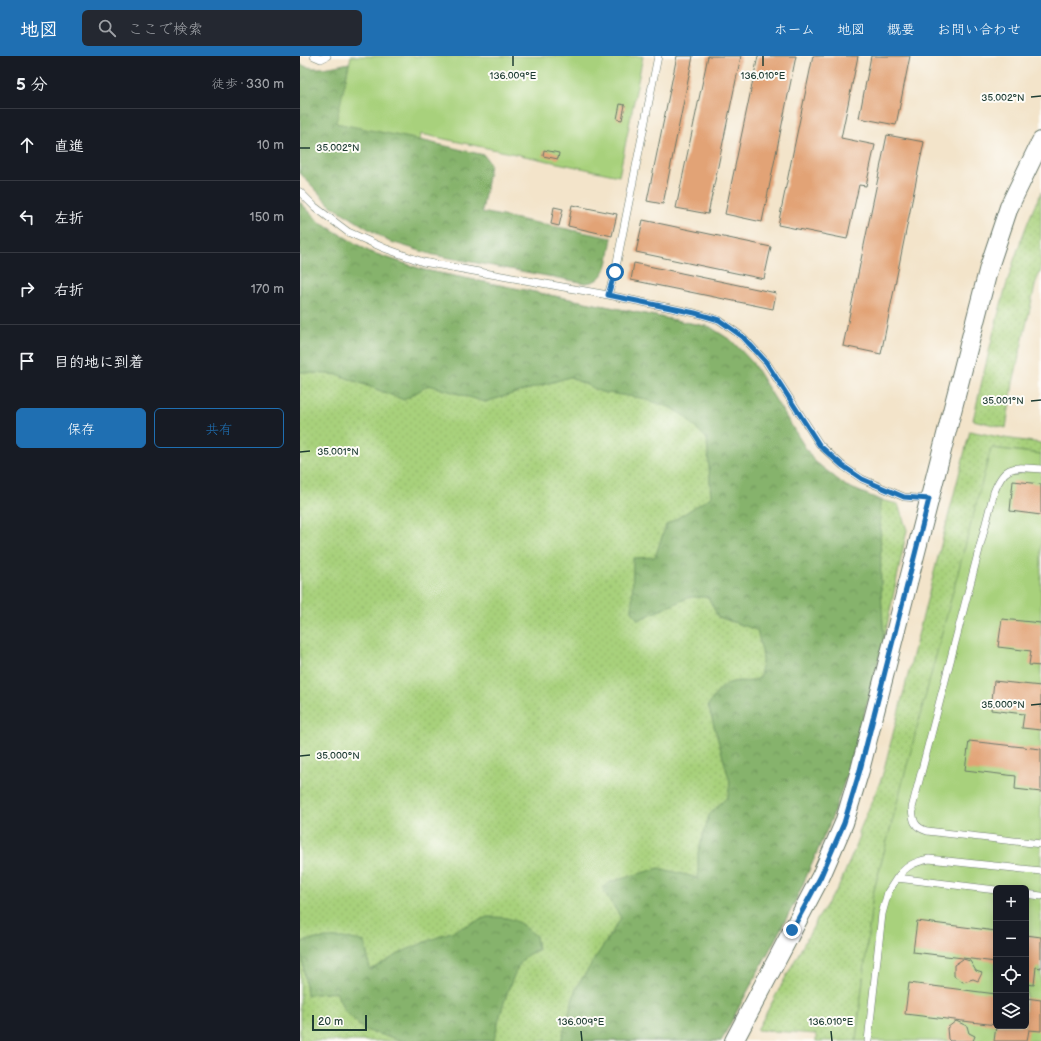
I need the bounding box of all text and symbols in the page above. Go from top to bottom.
search box [82,10,362,46]
icon: search [96,17,118,39]
text: 地図 [20,19,58,42]
text: ここで検索 [128,20,203,39]
text: ホーム [774,21,815,38]
text: 地図 [837,21,865,38]
text: 概要 [887,21,915,38]
text: お問い合わせ [937,21,1021,38]
text: 136.009°E [490,70,537,82]
text: 136.010°E [741,70,786,82]
text: 5 分 [16,75,47,95]
text: 徒歩 · 330 m [212,76,284,92]
text: 35.002°N [981,92,1025,104]
icon: ahead [16,134,38,156]
text: 直進 [54,137,84,156]
text: 10 m [257,137,284,153]
text: 35.002°N [316,142,360,154]
icon: left [16,206,38,228]
text: 左折 [54,209,84,228]
text: 150 m [250,209,284,225]
route start [606,263,624,281]
icon: right [16,278,38,300]
text: 右折 [54,281,84,300]
text: 170 m [251,281,284,297]
icon: arrive [16,350,38,372]
text: 目的地に到着 [54,353,144,372]
text: 35.001°N [982,395,1024,407]
button: 保存 [16,408,146,448]
button: 共有 [154,408,284,448]
text: 35.001°N [317,446,359,458]
text: 35.000°N [981,699,1025,711]
text: 35.000°N [316,750,360,762]
map controls [993,885,1029,1029]
button: + [993,885,1029,921]
route end [783,921,801,939]
button: − [993,921,1029,957]
button: locate [993,957,1029,993]
button: layers [993,993,1029,1029]
scale bar [312,1013,367,1032]
text: 20 m [318,1015,343,1028]
text: 136.009°E [558,1016,605,1028]
text: 136.010°E [809,1016,854,1028]

